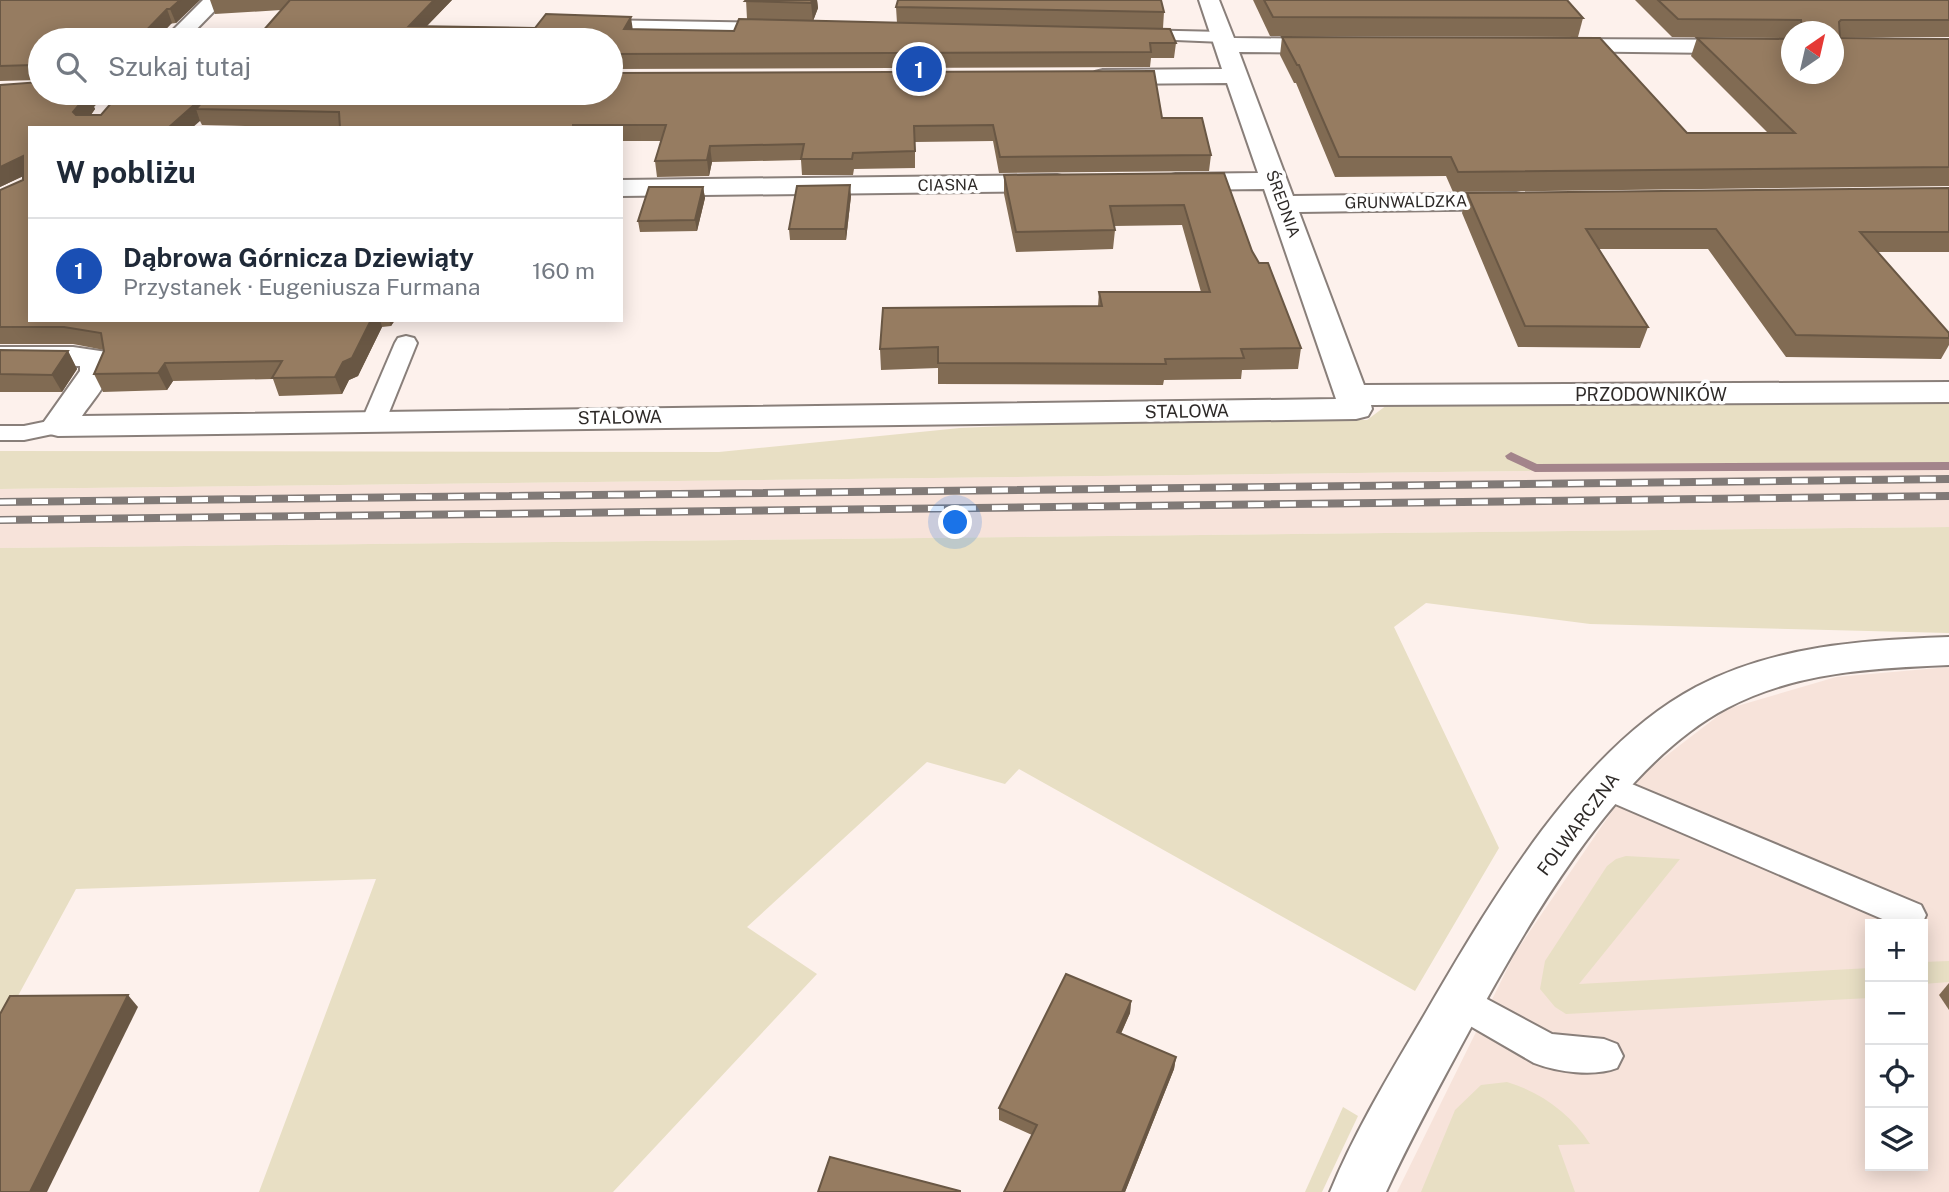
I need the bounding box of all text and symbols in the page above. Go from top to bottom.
north arrow [1781,21,1844,84]
search box [28,28,623,105]
pin: 1 [896,43,942,95]
icon: search [52,48,90,86]
text: Szukaj tutaj [108,51,251,82]
text: W pobliżu [56,154,196,190]
street label: ŚREDNIA [1262,167,1305,240]
street label: CIASNA [917,175,979,195]
street label: GRUNWALDZKA [1344,191,1468,213]
text: Dąbrowa Górnicza Dziewiąty [123,242,474,273]
text: 1 [74,257,84,284]
text: 160 m [532,257,595,284]
text: Przystanek · Eugeniusza Furmana [123,273,480,300]
street label: PRZODOWNIKÓW [1575,383,1727,405]
street label: STALOWA [1145,400,1230,422]
street label: STALOWA [578,406,663,428]
your location [938,505,972,539]
street label: FOLWARCZNA [1533,768,1624,879]
map controls [1865,919,1928,1171]
button: + [1865,919,1928,982]
button: − [1865,982,1928,1045]
button: locate [1865,1045,1928,1108]
button: layers [1865,1108,1928,1171]

